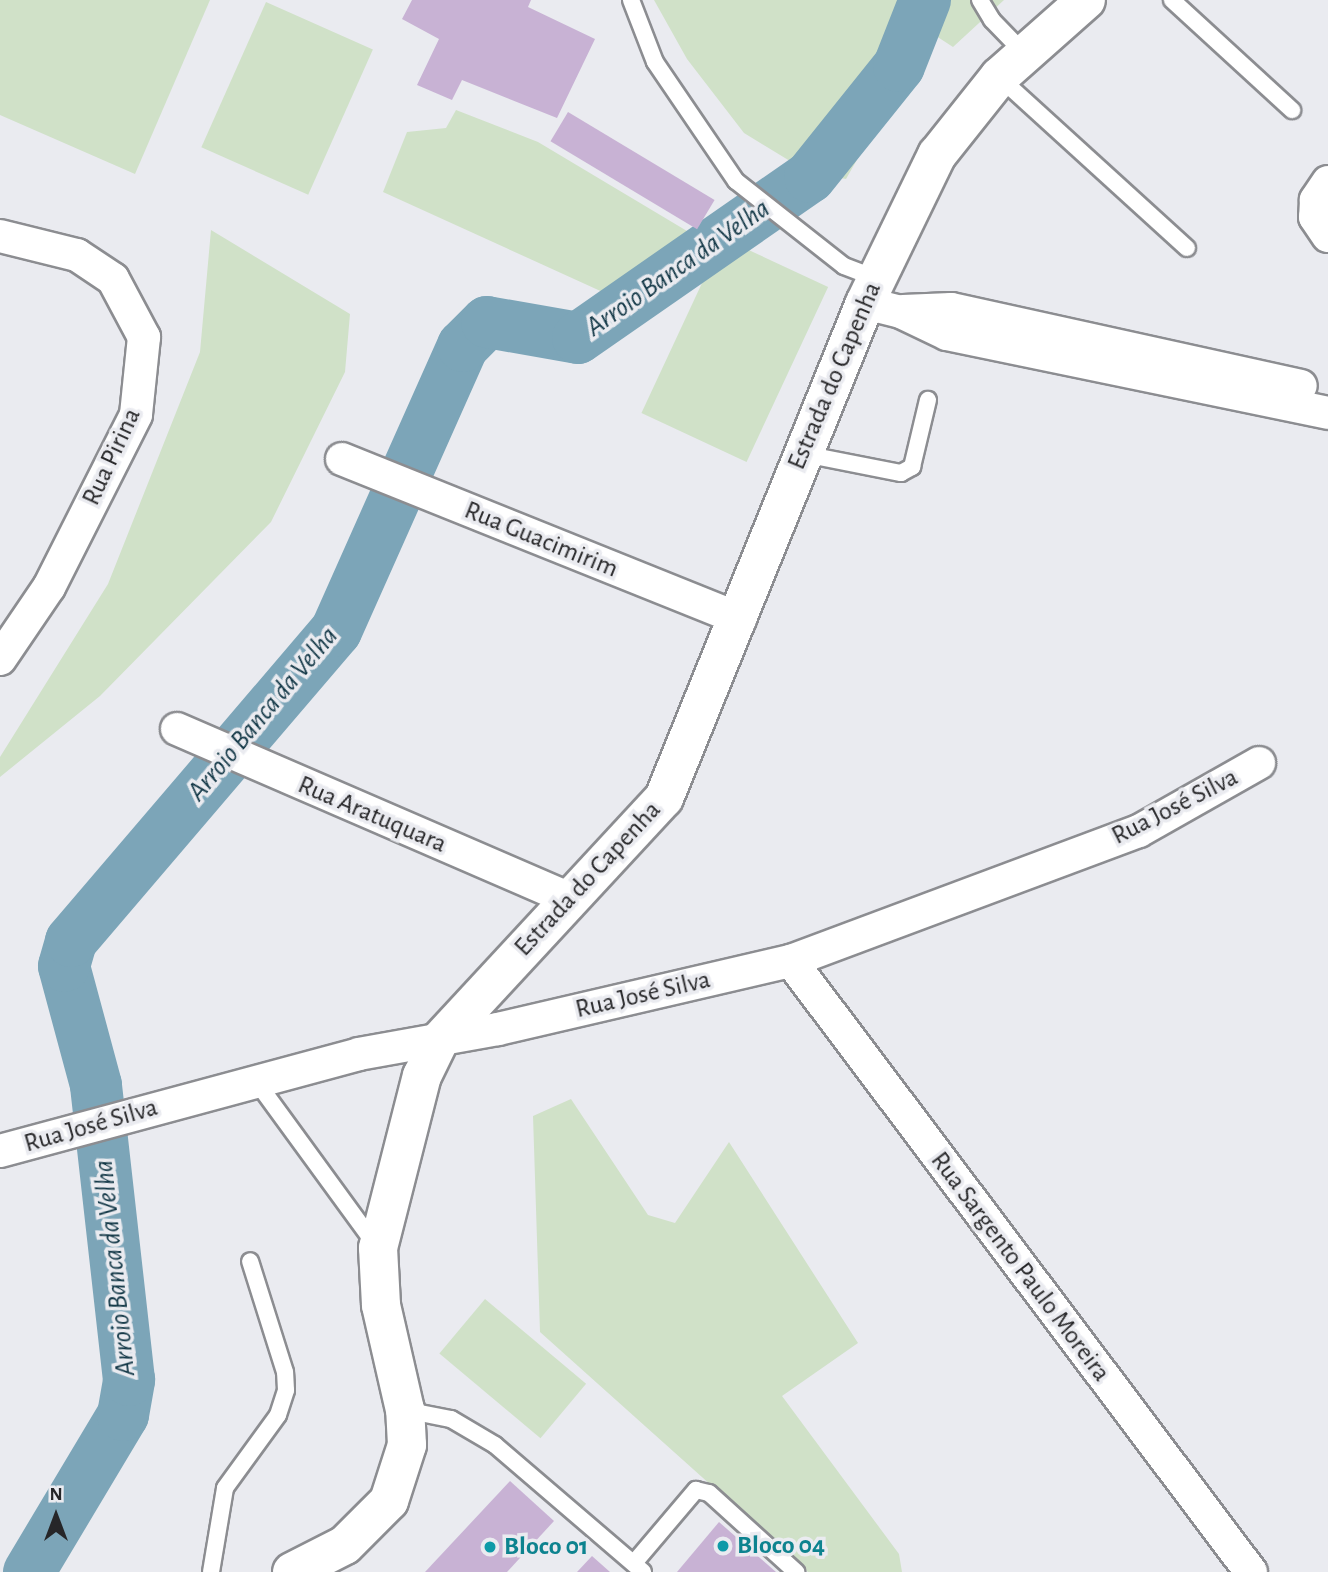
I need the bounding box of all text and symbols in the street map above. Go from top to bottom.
water label: Arroio Banca da Velha [579,192,777,344]
street label: Estrada do Capenha [781,278,889,474]
street label: Rua Pirina [76,404,148,510]
street label: Rua Guacimirim [460,495,622,585]
water label: Arroio Banca da Velha [180,620,346,808]
street label: Rua José Silva [1107,762,1243,852]
street label: Rua Aratuquara [293,770,451,860]
street label: Estrada do Capenha [508,795,668,963]
street label: Rua José Silva [573,964,713,1026]
street label: Rua José Silva [21,1092,161,1160]
street label: Rua Sargento Paulo Moreira [923,1146,1117,1388]
water label: Arroio Banca da Velha [87,1158,143,1378]
north arrow [21,1481,91,1551]
text: N [49,1485,63,1504]
place label: Bloco 04 [737,1530,825,1562]
place label: Bloco 01 [504,1531,588,1563]
marker: Bloco 04 [715,1538,731,1554]
marker: Bloco 01 [482,1539,498,1555]

